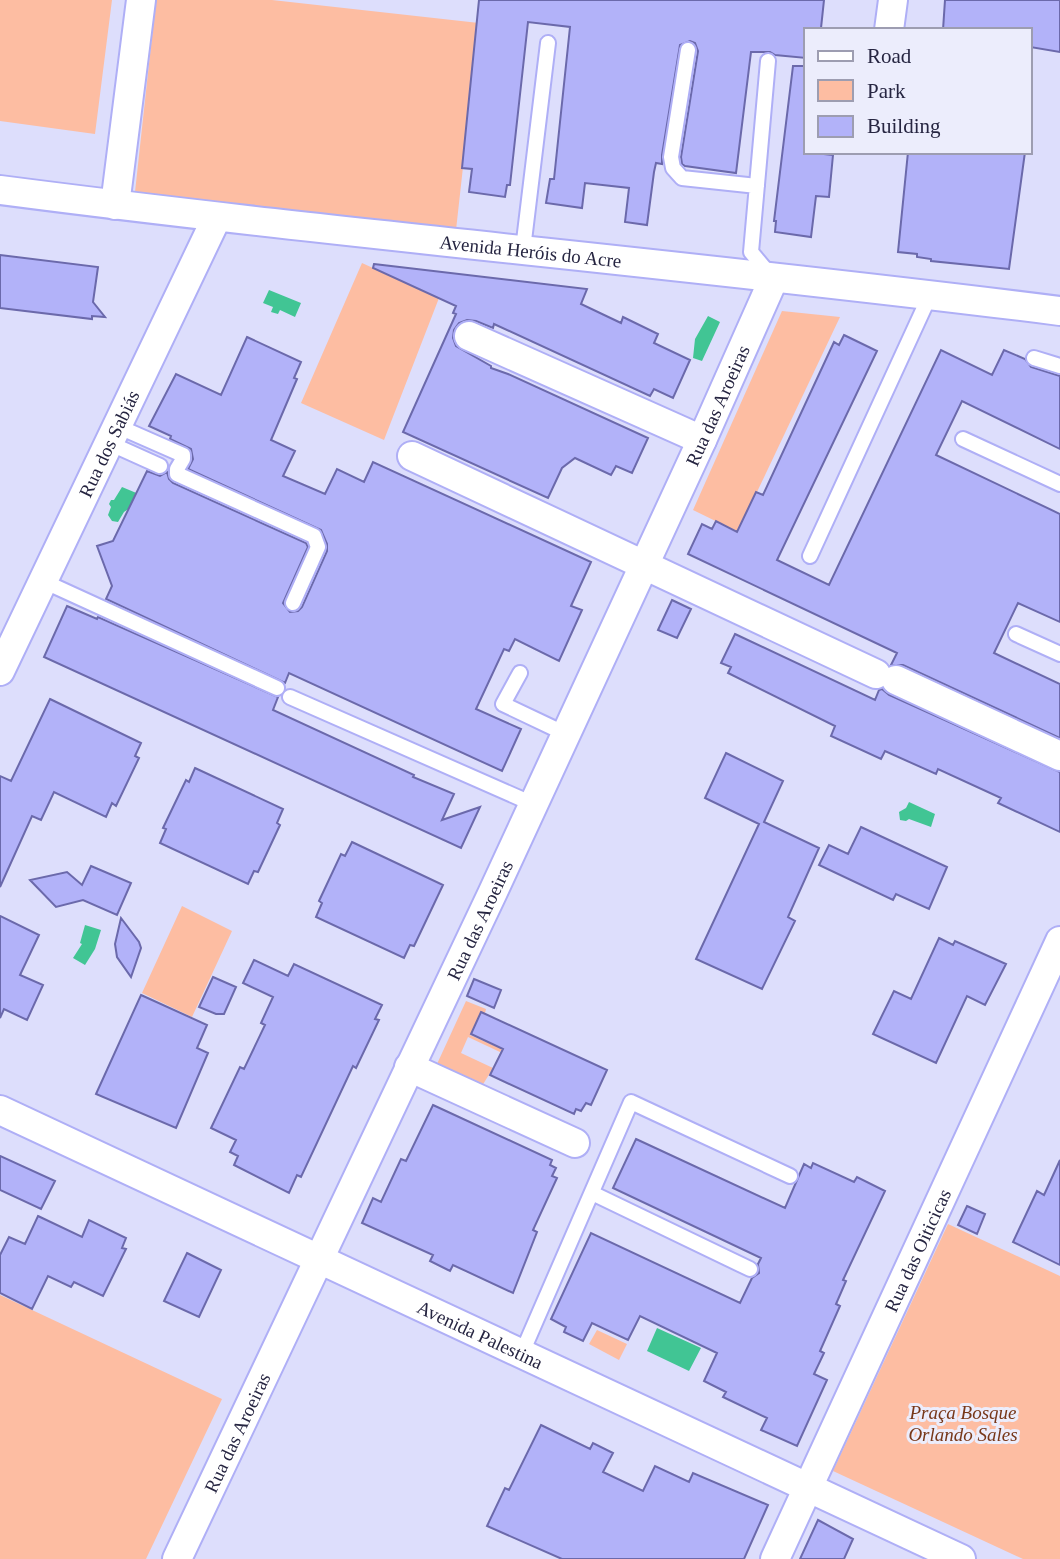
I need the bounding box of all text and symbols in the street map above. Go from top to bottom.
legend [804,28,1032,154]
text: Road [867,44,912,68]
text: Park [867,79,906,103]
text: Building [867,114,941,138]
street label: Avenida Heróis do Acre [438,231,622,272]
street label: Rua das Aroeiras [682,342,754,469]
street label: Rua dos Sabiás [75,387,144,501]
street label: Rua das Aroeiras [443,857,517,983]
street label: Rua das Oiticicas [880,1186,955,1315]
street label: Avenida Palestina [414,1296,547,1373]
street label: Rua das Aroeiras [200,1370,275,1496]
park label: Praça Bosque Orlando Sales [908,1402,1018,1445]

